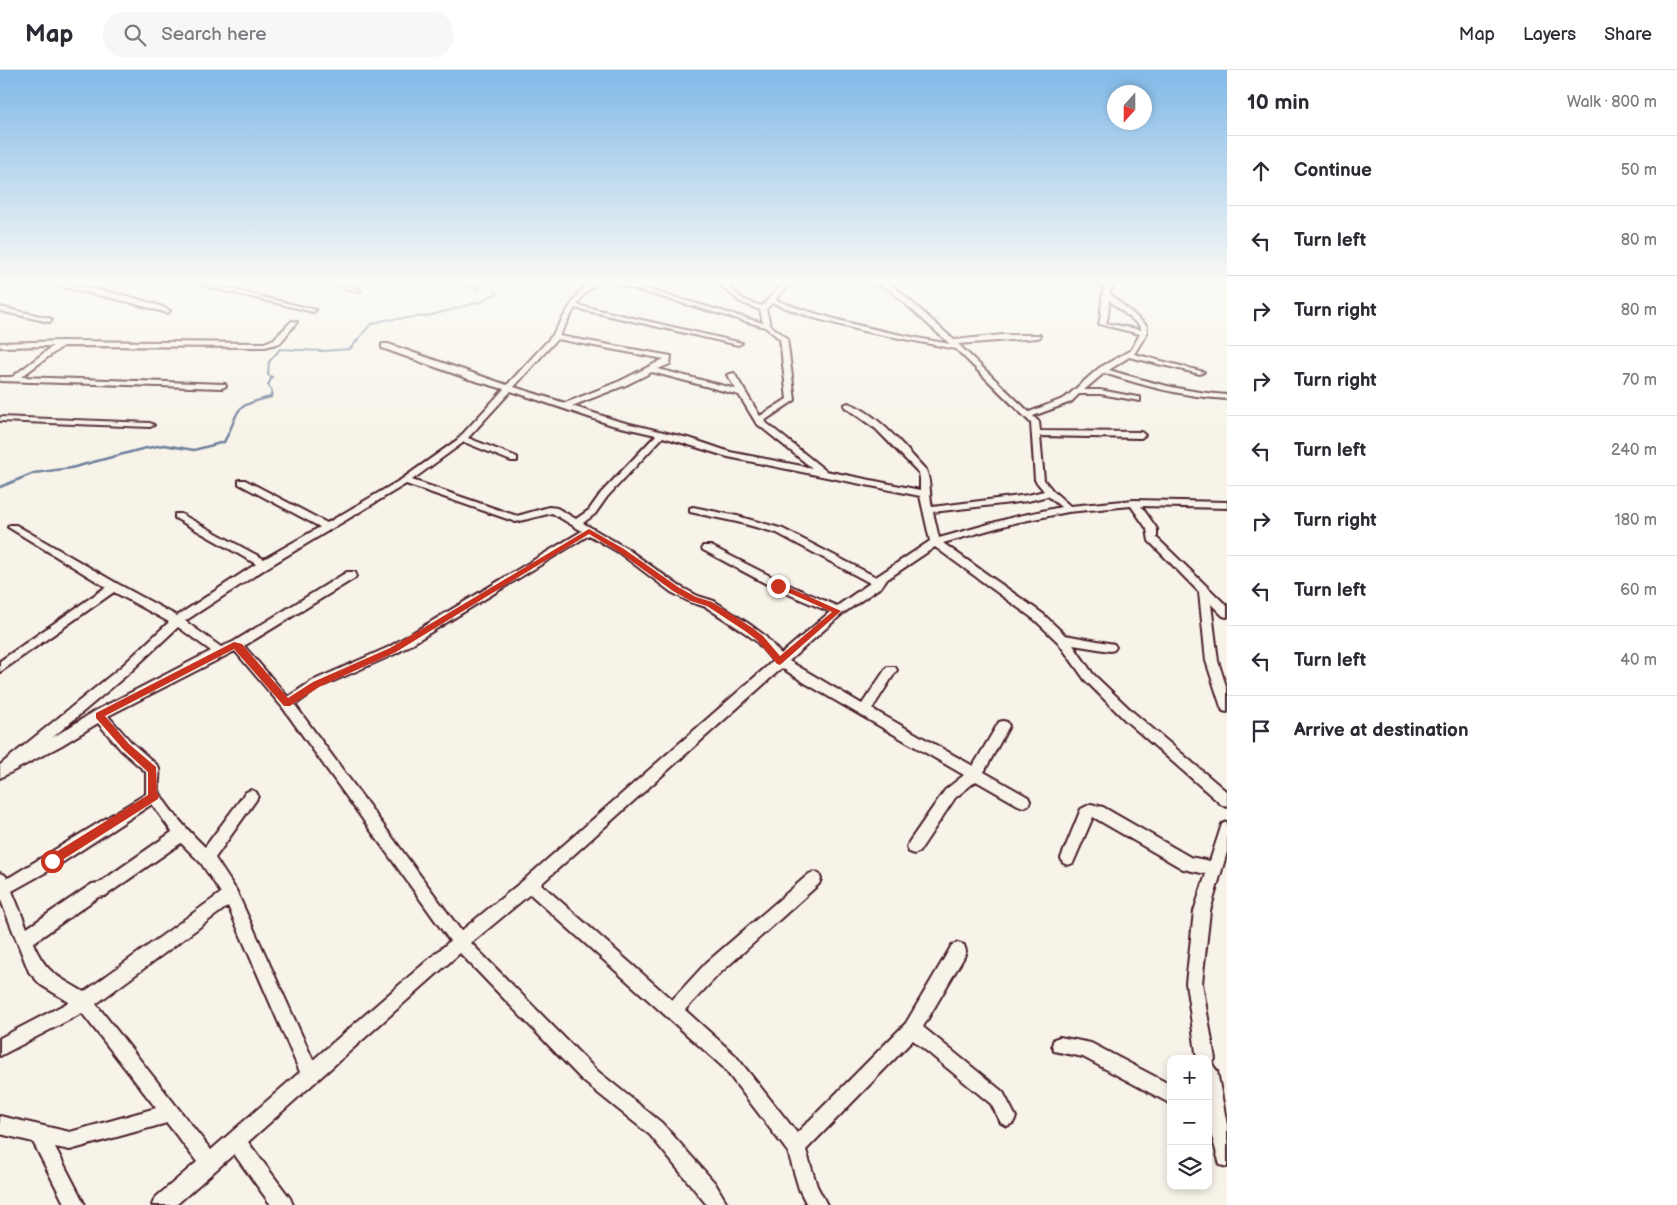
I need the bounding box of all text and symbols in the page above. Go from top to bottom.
search box [103,12,453,57]
text: Map [25,20,73,49]
icon: search [121,21,149,49]
text: Search here [161,23,267,46]
text: Map [1459,24,1495,45]
text: Layers [1523,24,1576,45]
text: Share [1604,24,1652,45]
north arrow [1107,85,1152,130]
text: 10 min [1247,90,1309,115]
text: Walk · 800 m [1567,93,1657,112]
icon: ahead [1247,157,1275,185]
text: Continue [1294,159,1372,182]
text: 50 m [1621,161,1657,180]
icon: left [1247,227,1275,255]
text: Turn left [1294,229,1366,252]
text: 80 m [1621,231,1657,250]
icon: right [1247,297,1275,325]
text: Turn right [1294,299,1377,322]
text: 80 m [1621,301,1657,320]
icon: right [1247,367,1275,395]
text: Turn right [1294,369,1377,392]
text: 70 m [1622,371,1657,390]
icon: left [1247,437,1275,465]
text: Turn left [1294,439,1366,462]
text: 240 m [1611,441,1657,460]
icon: right [1247,507,1275,535]
text: Turn right [1294,509,1377,532]
text: 180 m [1615,511,1657,530]
route end [767,575,790,598]
icon: left [1247,577,1275,605]
text: Turn left [1294,579,1366,602]
text: 60 m [1620,581,1657,600]
icon: left [1247,647,1275,675]
text: Turn left [1294,649,1366,672]
text: 40 m [1620,651,1657,670]
icon: arrive [1247,717,1275,745]
text: Arrive at destination [1294,719,1469,742]
route start [41,850,64,873]
map controls [1167,1055,1212,1190]
button: + [1167,1055,1212,1100]
button: − [1167,1100,1212,1145]
button: layers [1167,1145,1212,1190]

